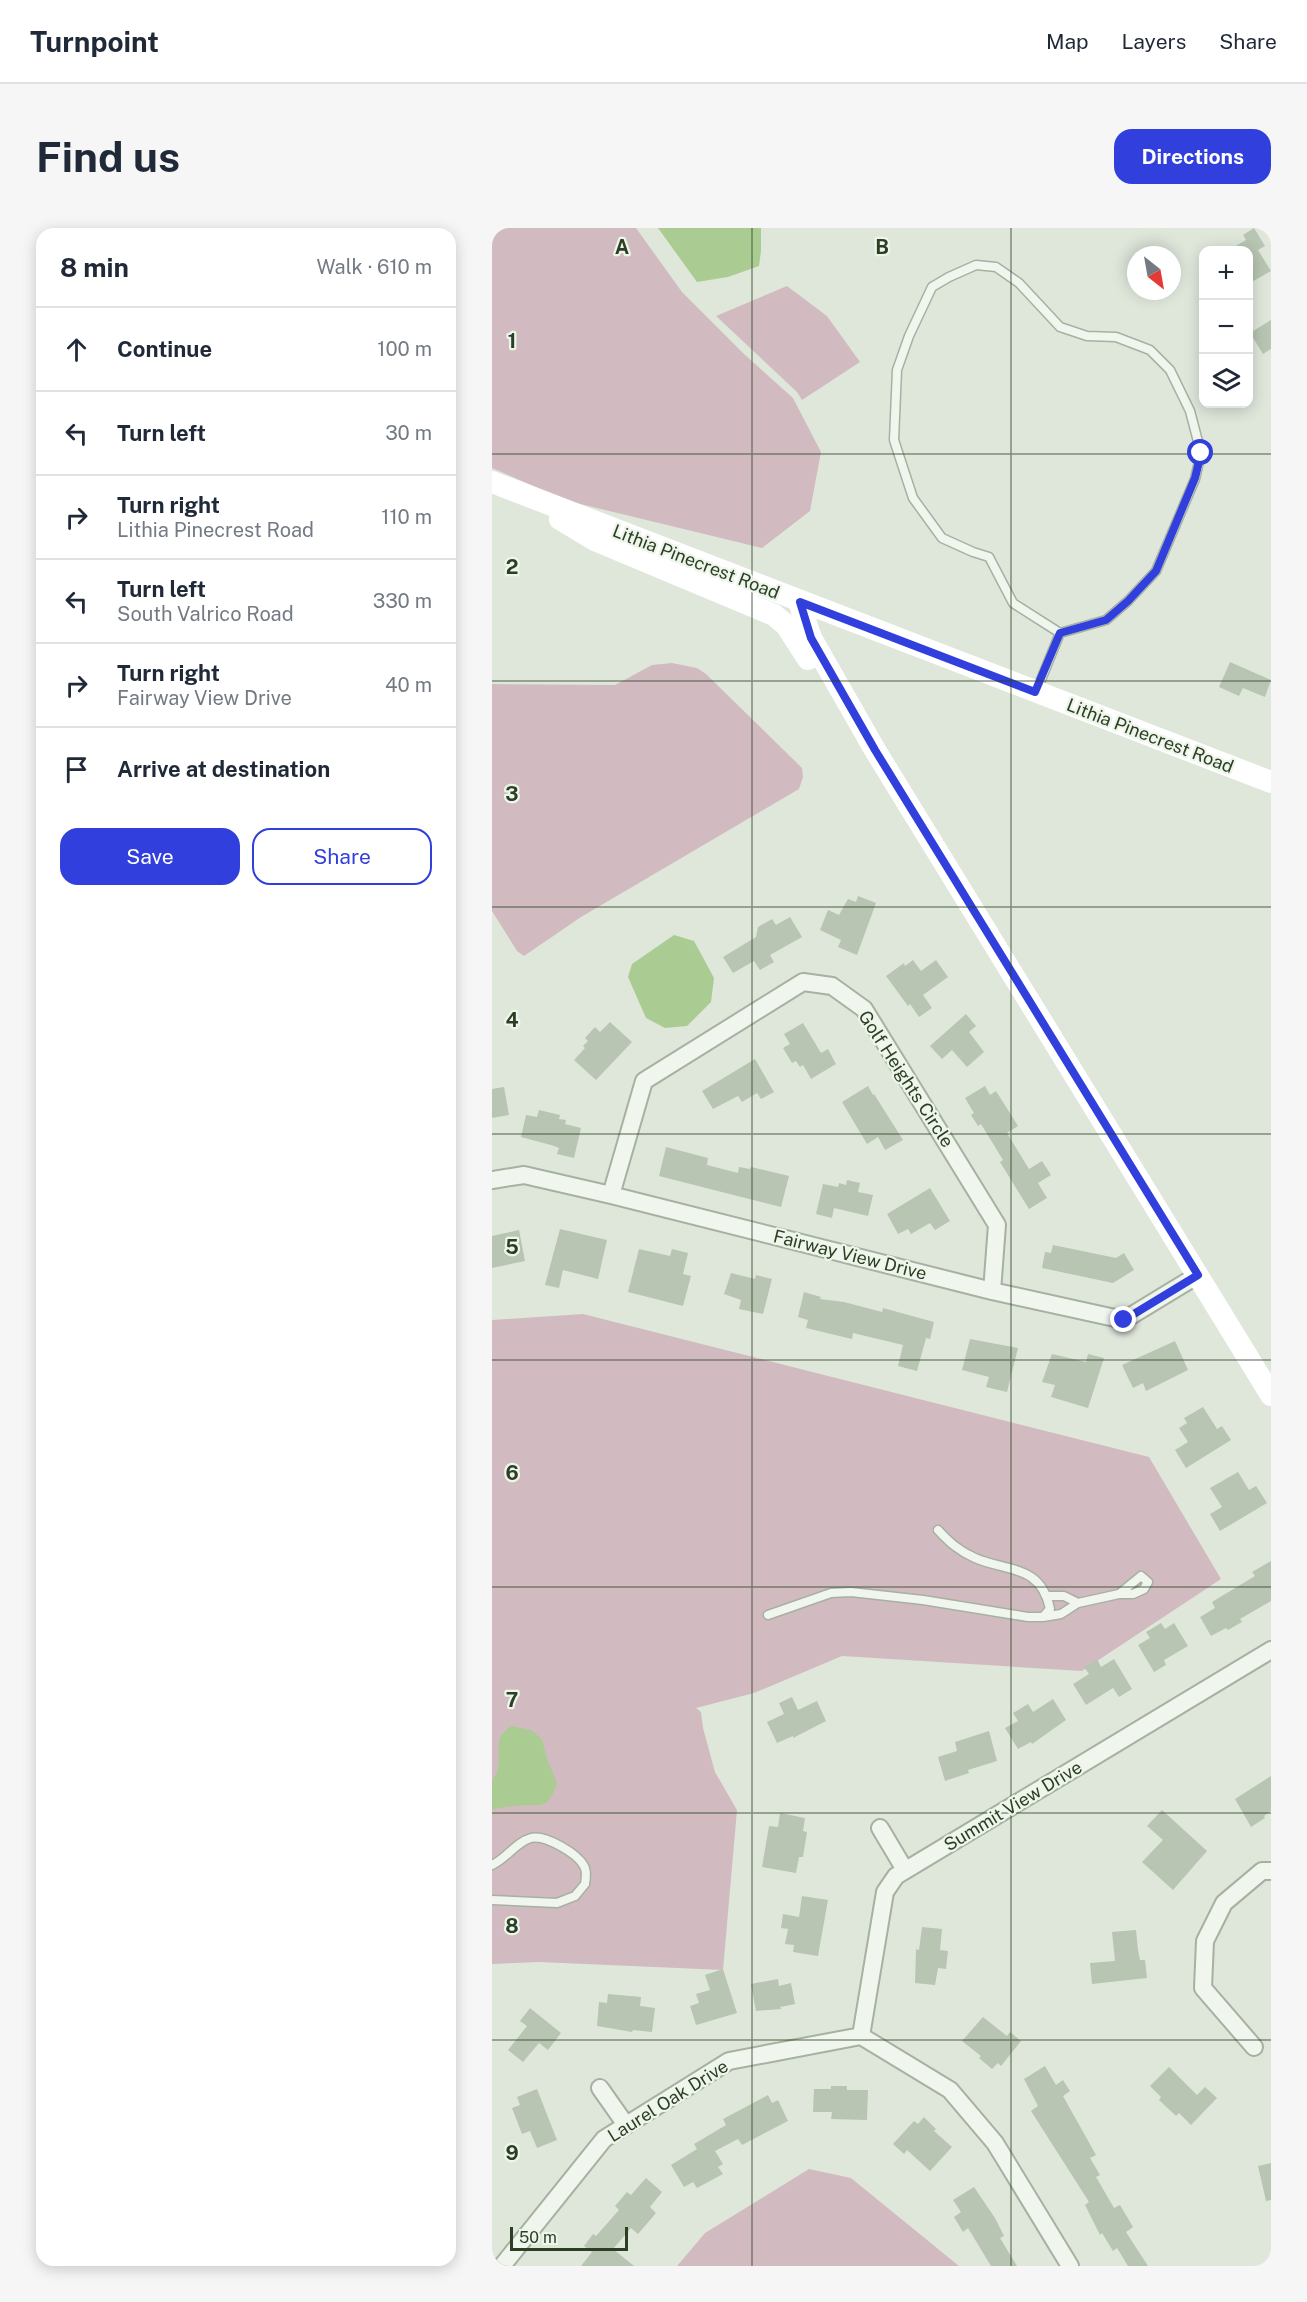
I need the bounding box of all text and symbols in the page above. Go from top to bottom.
text: Turnpoint [30,25,159,58]
text: Map [1046,29,1089,54]
text: Layers [1122,29,1186,54]
text: Share [1219,29,1277,54]
button: Directions [1114,129,1271,184]
text: Find us [36,132,180,181]
text: A [615,235,629,259]
text: B [875,235,889,259]
north arrow [1127,246,1181,300]
map controls [1199,246,1253,408]
button: + [1199,246,1253,300]
text: 8 min [60,252,129,283]
text: Walk · 610 m [316,255,432,279]
button: − [1199,300,1253,354]
text: 1 [508,329,516,353]
icon: ahead [60,333,93,366]
text: Continue [117,336,212,362]
text: 100 m [377,337,432,361]
button: layers [1199,354,1253,408]
icon: left [60,417,93,450]
text: Turn left [117,420,206,446]
text: 30 m [385,421,432,445]
route start [1187,439,1213,465]
text: Turn right [117,492,220,518]
icon: right [60,501,93,534]
text: 110 m [381,505,432,529]
text: Lithia Pinecrest Road [117,518,314,542]
street label: Lithia Pinecrest Road [610,520,783,603]
text: 2 [506,555,518,579]
text: Turn left [117,576,206,602]
icon: left [60,585,93,618]
text: 330 m [373,589,432,613]
text: South Valrico Road [117,602,294,626]
text: Turn right [117,660,220,686]
icon: right [60,669,93,702]
text: 40 m [385,673,432,697]
text: Fairway View Drive [117,686,292,710]
street label: Lithia Pinecrest Road [1064,694,1237,777]
icon: arrive [60,753,93,786]
text: Arrive at destination [117,756,330,782]
text: 3 [505,782,519,806]
button: Save [60,828,240,885]
button: Share [252,828,432,885]
street label: Golf Heights Circle [854,1007,958,1151]
text: 4 [505,1008,519,1032]
street label: Fairway View Drive [771,1225,929,1284]
text: 5 [505,1235,519,1259]
route end [1110,1306,1136,1332]
text: 6 [505,1461,519,1485]
text: 7 [506,1688,518,1712]
street label: Summit View Drive [940,1756,1086,1855]
text: 8 [505,1914,519,1938]
street label: Laurel Oak Drive [604,2055,732,2146]
text: 9 [505,2141,519,2165]
scale bar [510,2224,628,2252]
text: 50 m [519,2228,557,2247]

